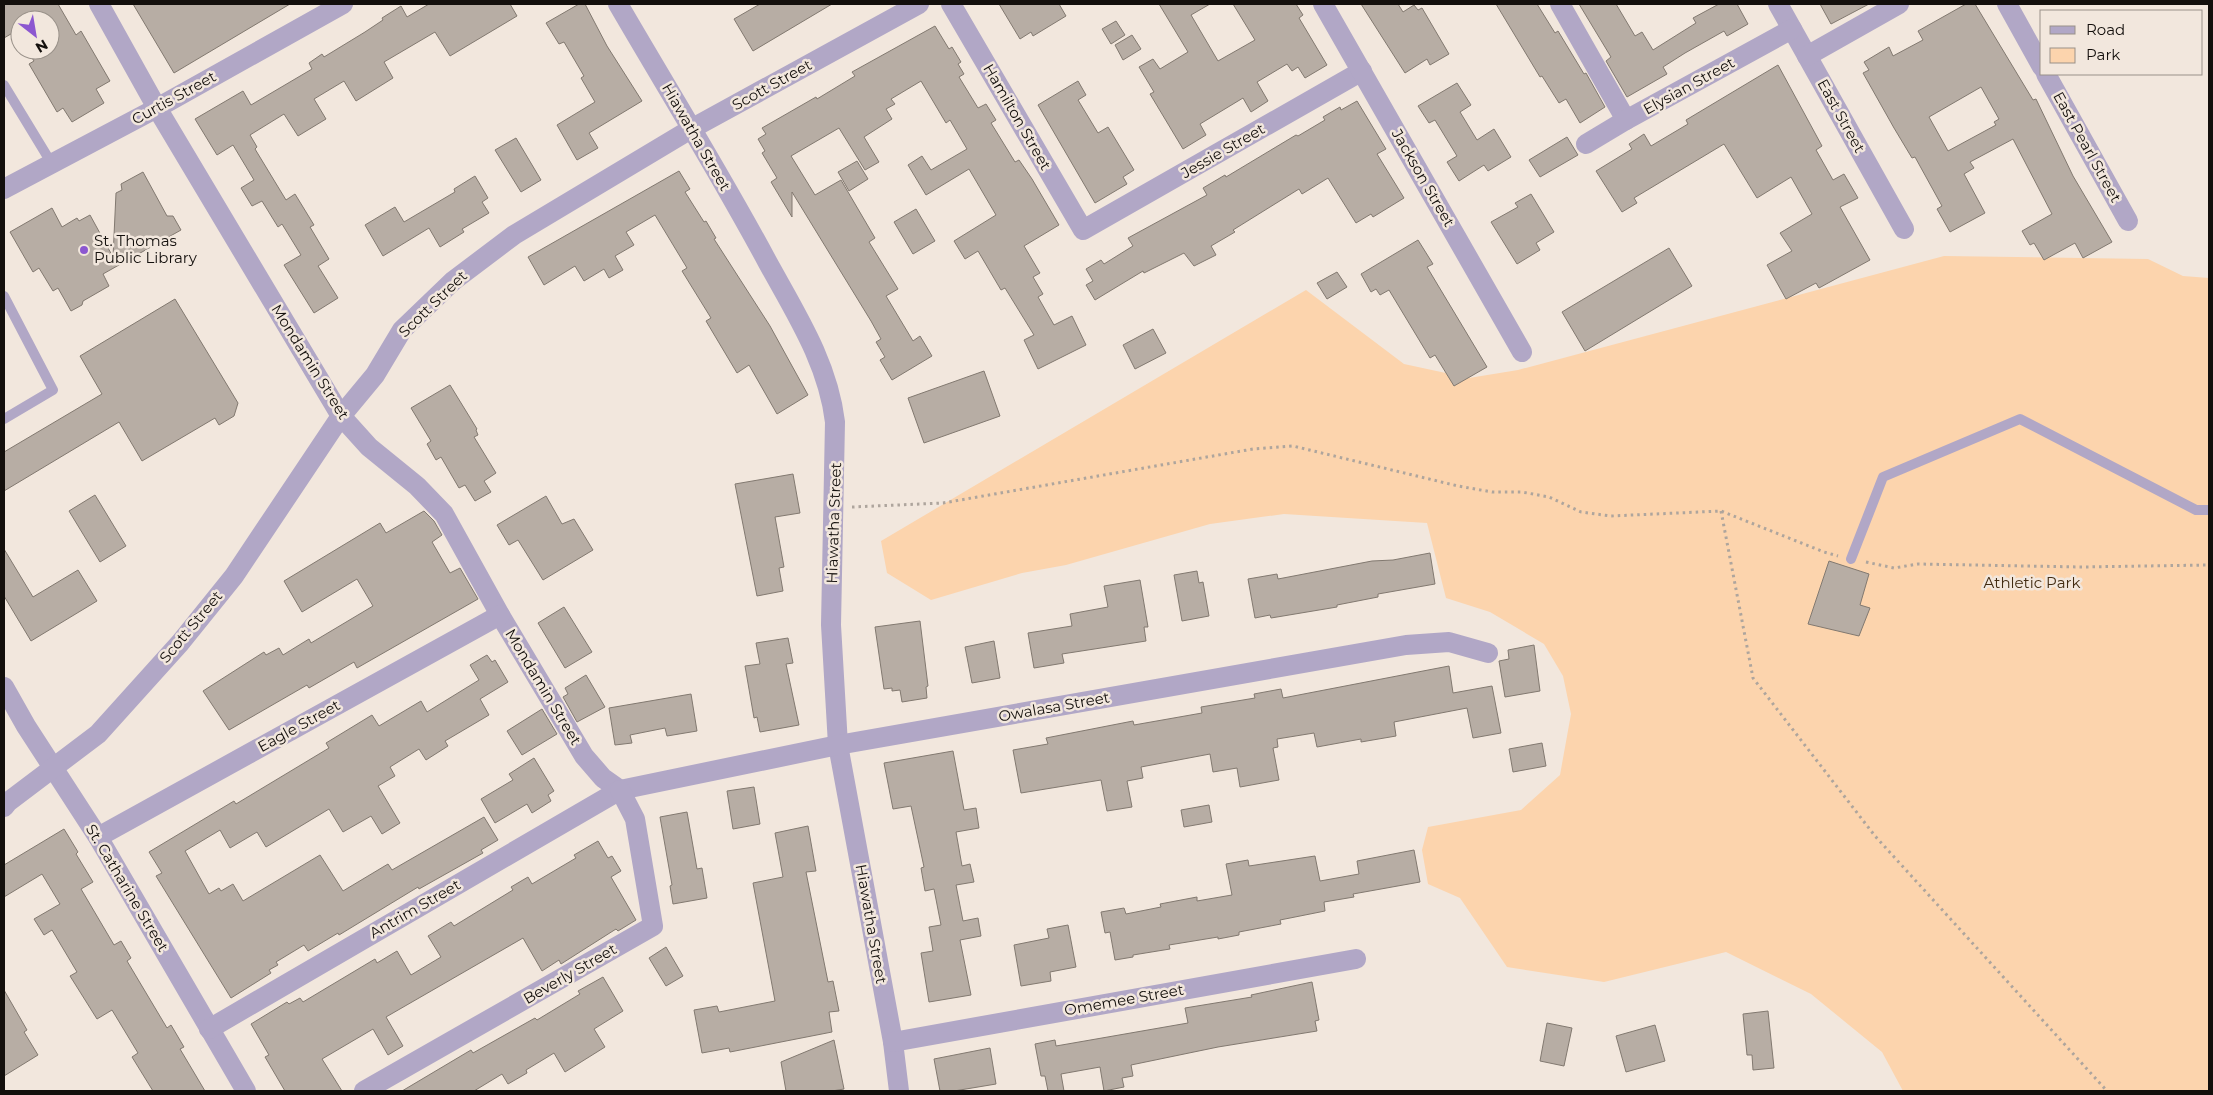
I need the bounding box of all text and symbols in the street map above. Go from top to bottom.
north arrow [10,10,60,60]
legend [2040,10,2203,75]
text: Road [2086,20,2125,39]
text: N [32,36,51,57]
text: Park [2086,45,2120,64]
street label: Elysian Street [1640,53,1738,119]
street label: Scott Street [729,55,815,114]
street label: Hamilton Street [979,60,1056,173]
street label: Curtis Street [128,67,219,129]
street label: East Street [1813,76,1869,156]
street label: Hiawatha Street [658,80,735,194]
street label: East Pearl Street [2049,88,2126,205]
street label: Jessie Street [1177,119,1268,183]
street label: Jackson Street [1387,125,1459,230]
place label: St. Thomas Public Library [94,231,198,267]
marker: St. Thomas Public Library [78,244,90,256]
street label: Scott Street [394,266,471,341]
street label: Mondamin Street [267,301,354,423]
street label: Hiawatha Street [822,462,845,584]
park label: Athletic Park [1984,573,2080,592]
street label: Scott Street [155,587,226,667]
street label: Mondamin Street [501,625,586,748]
street label: Owalasa Street [997,687,1111,726]
street label: Eagle Street [254,695,343,756]
street label: St. Catharine Street [82,821,173,955]
street label: Hiawatha Street [852,863,891,985]
street label: Antrim Street [366,875,464,942]
street label: Beverly Street [520,939,620,1008]
street label: Omemee Street [1063,980,1185,1019]

